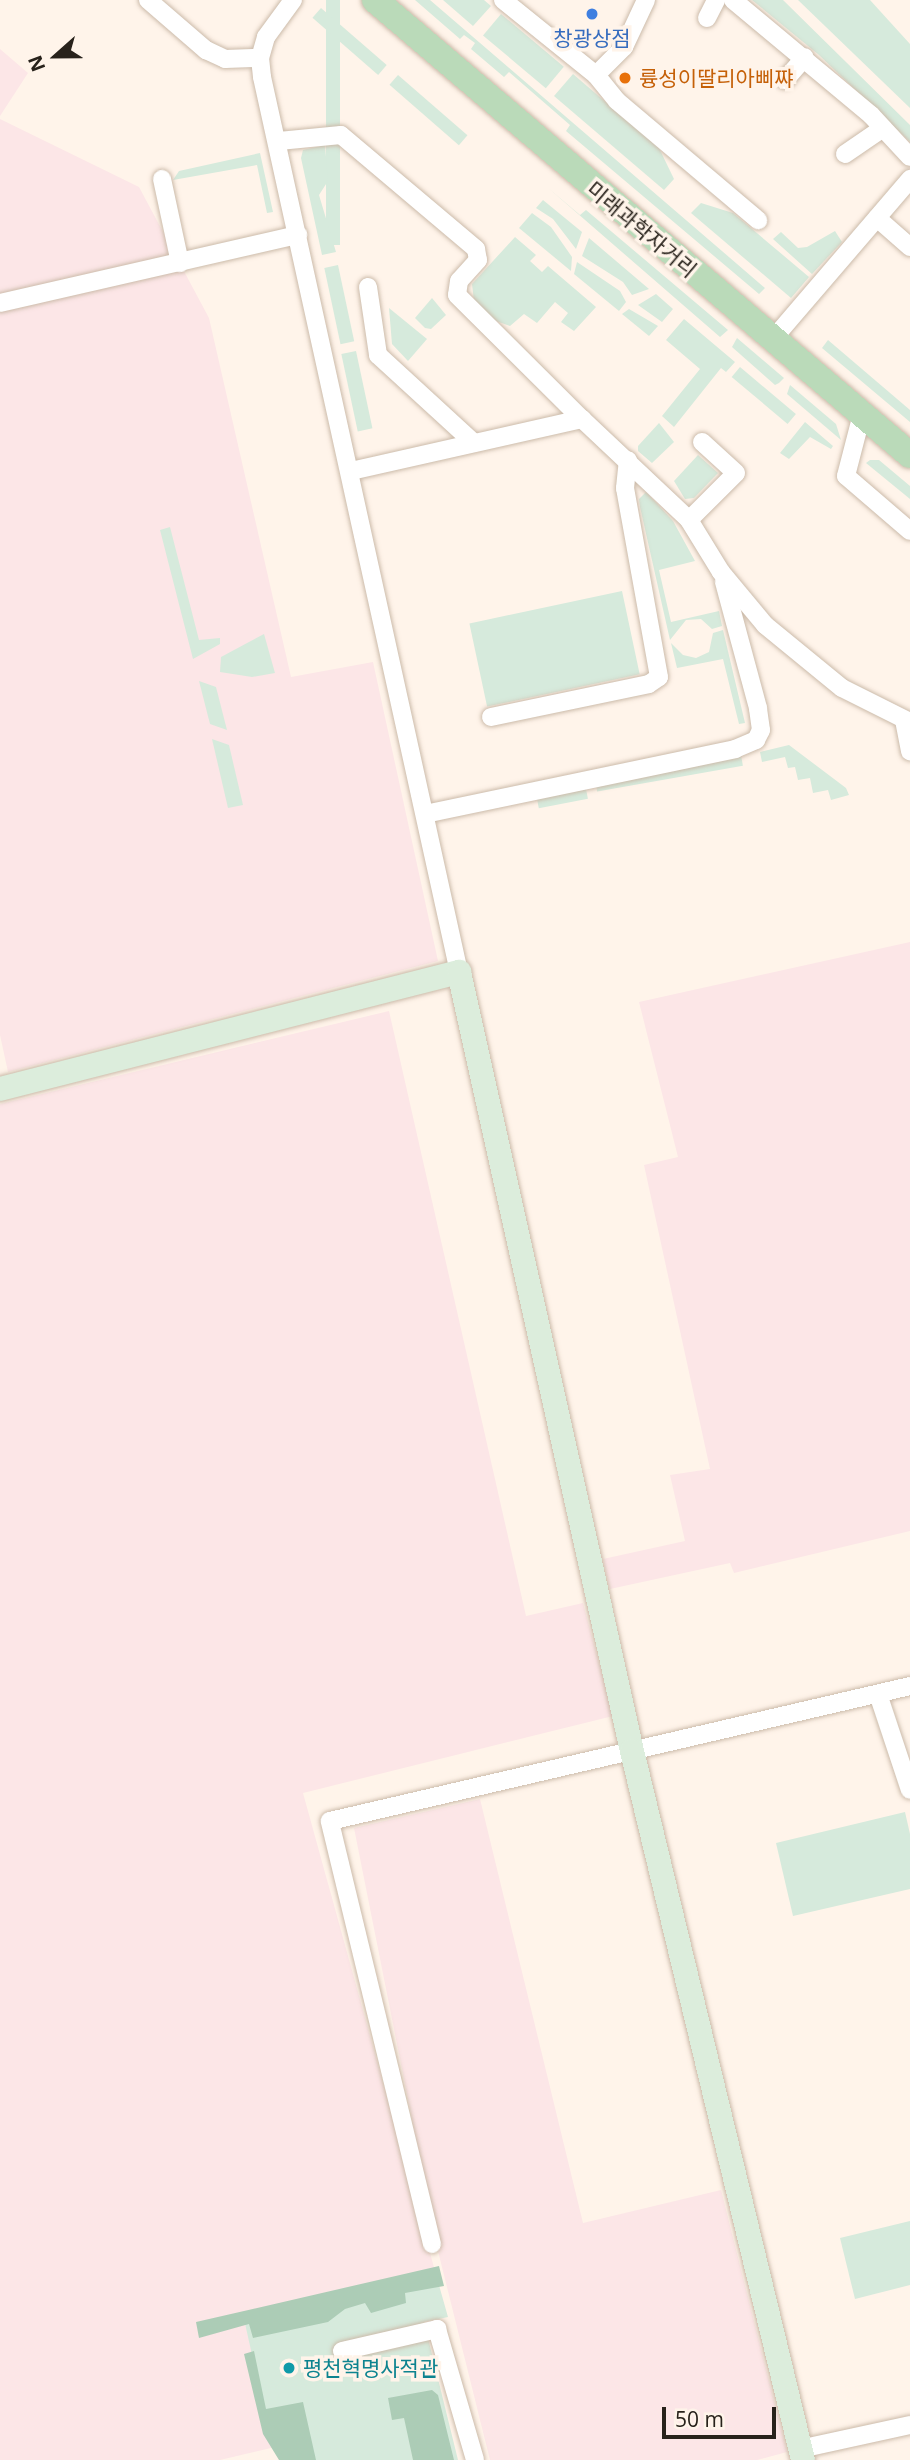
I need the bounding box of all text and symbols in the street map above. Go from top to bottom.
marker: 창광상점 [584,6,600,22]
north arrow [21,21,91,91]
place label: 창광상점 [553,25,631,51]
text: N [21,52,51,75]
place label: 륭성이딸리아삐쨔 [639,65,794,91]
marker: 륭성이딸리아삐쨔 [617,70,633,86]
street label: 미래과학자거리 [582,176,702,282]
place label: 평천혁명사적관 [303,2355,438,2381]
marker: 평천혁명사적관 [281,2360,297,2376]
scale bar [665,2394,779,2438]
text: 50 m [675,2405,724,2433]

